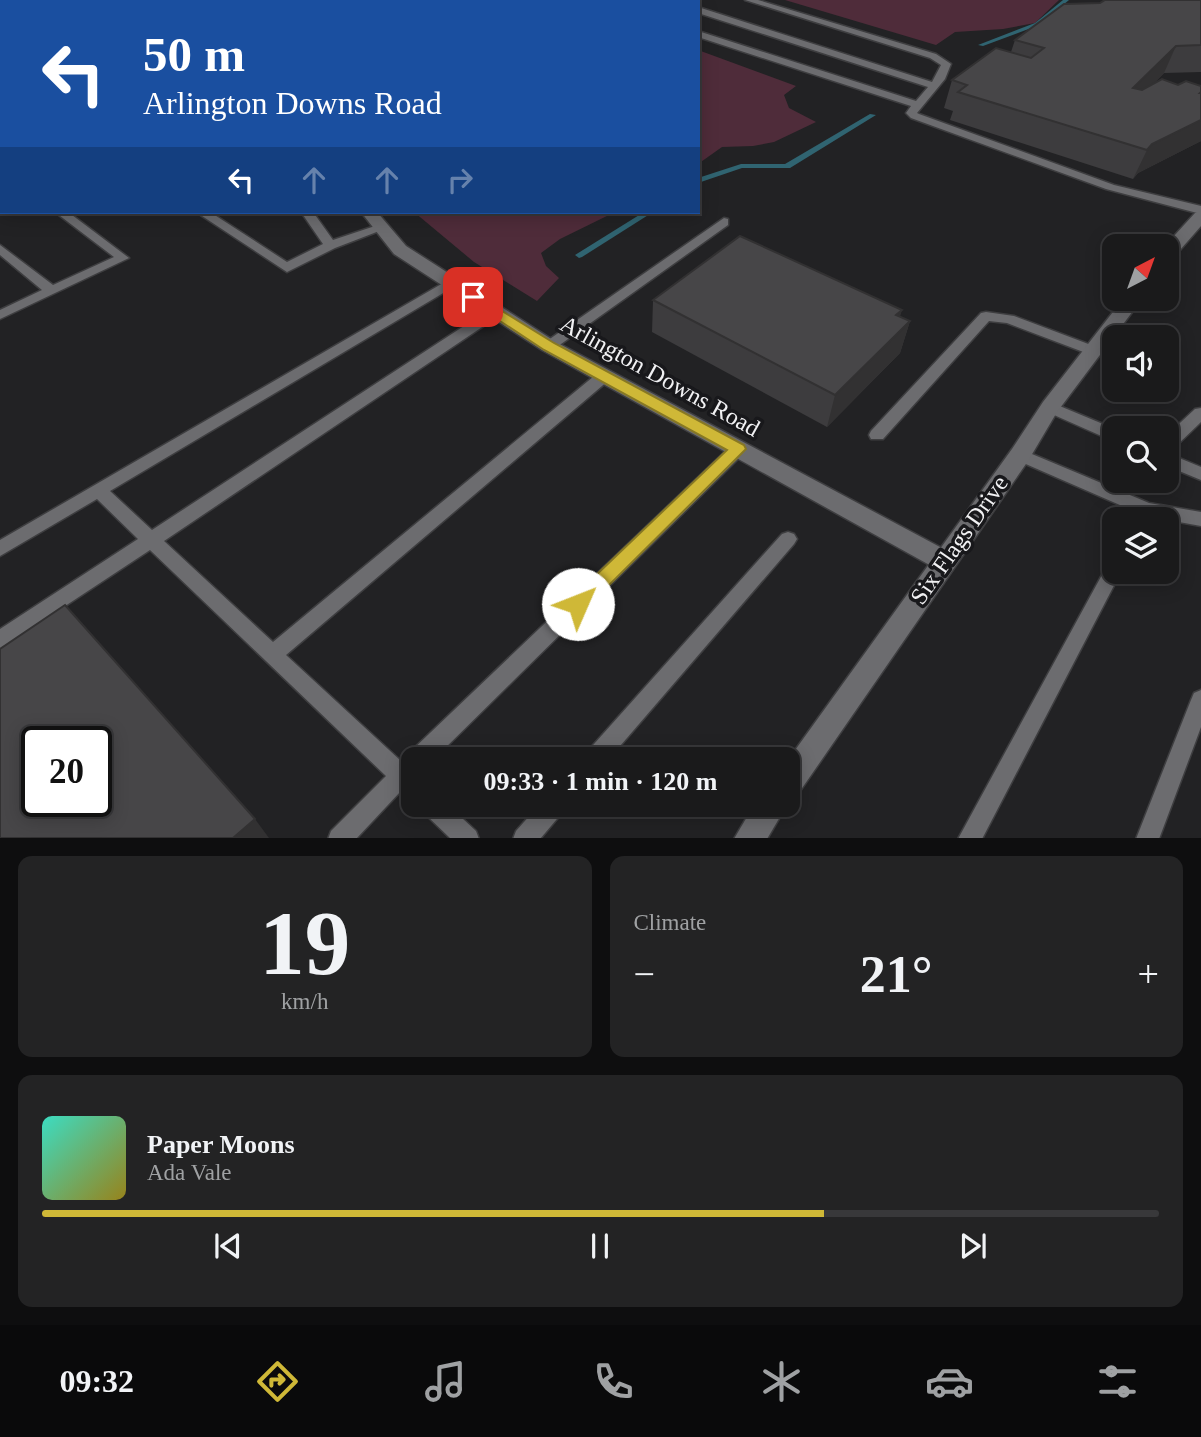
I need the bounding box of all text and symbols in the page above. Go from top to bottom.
text: 50 m [143,27,245,82]
icon: left [28,28,119,119]
text: Arlington Downs Road [143,85,442,121]
icon: left [222,161,260,199]
icon: ahead [295,161,333,199]
icon: ahead [368,161,406,199]
icon: right [441,161,479,199]
north arrow [1102,234,1180,312]
map controls [1102,234,1179,584]
pin [443,267,503,327]
icon: arrive [454,278,492,316]
street label: Arlington Downs Road [556,310,764,442]
button: sound [1102,325,1179,402]
button: search [1102,416,1179,493]
street label: Six Flags Drive [905,471,1013,609]
button: layers [1102,507,1179,584]
position arrow [541,567,615,641]
speed limit sign: 20 [21,726,112,817]
text: 09:33 · 1 min · 120 m [484,767,718,796]
text: 19 [259,893,350,994]
text: Climate [634,910,706,935]
text: 21° [860,946,933,1003]
text: − [634,953,655,995]
text: + [1138,953,1159,995]
text: km/h [281,989,328,1014]
text: Paper Moons [147,1130,295,1159]
text: Ada Vale [147,1160,232,1185]
icon: previous [209,1227,247,1265]
icon: pause [581,1227,619,1265]
icon: next [954,1227,992,1265]
icon: directions [253,1357,302,1406]
icon: music [421,1357,470,1406]
icon: phone [589,1357,638,1406]
icon: climate [757,1357,806,1406]
icon: car [925,1357,974,1406]
icon: filters [1093,1357,1142,1406]
text: 09:32 [59,1363,134,1399]

